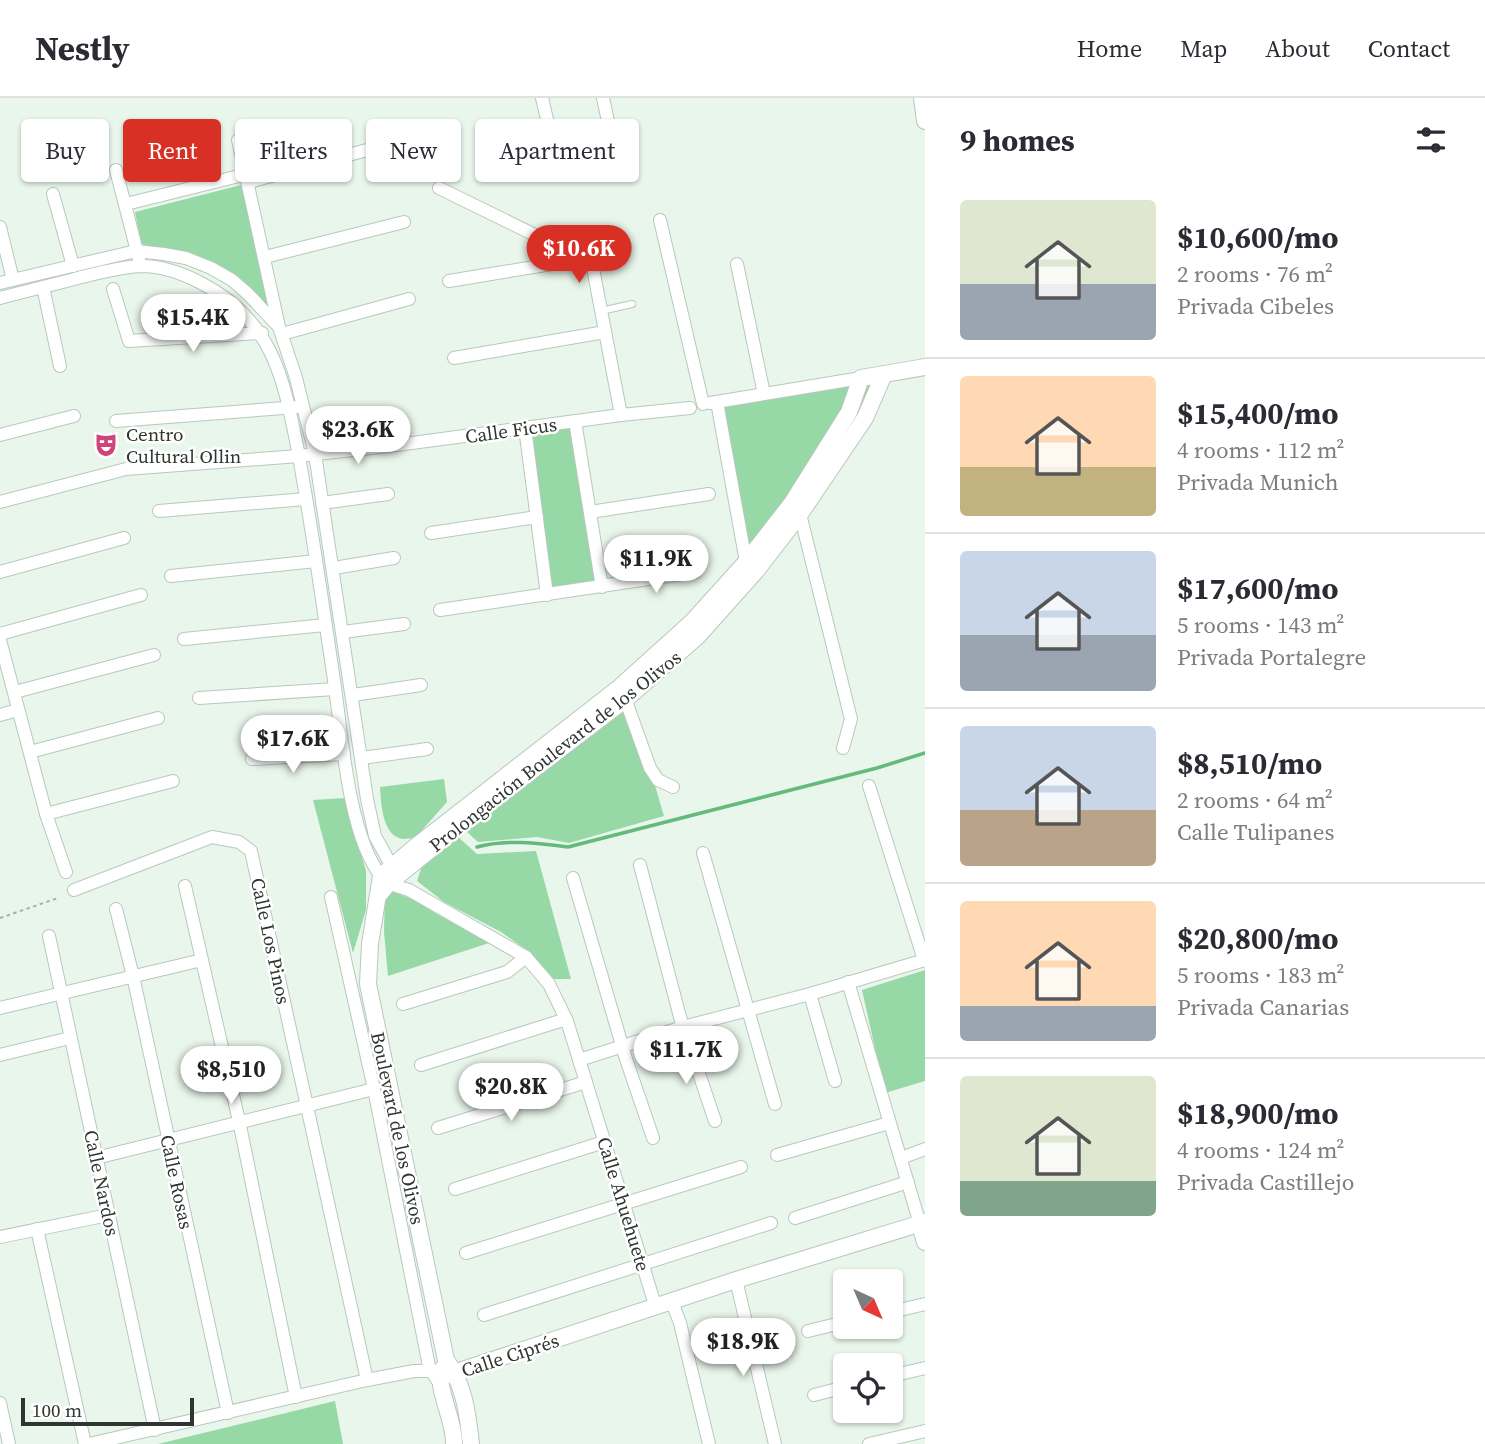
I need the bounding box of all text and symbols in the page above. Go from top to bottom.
text: Nestly [35,26,130,71]
text: Home [1077,32,1142,65]
text: Map [1180,32,1227,65]
text: About [1265,32,1330,65]
text: Contact [1368,32,1450,65]
chip: Buy [21,119,109,182]
chip: Rent [123,119,221,182]
chip: Filters [235,119,352,182]
chip: New [366,119,461,182]
chip: Apartment [475,119,639,182]
text: 9 homes [960,120,1075,161]
icon: filters [1412,121,1450,159]
text: $10,600/mo [1177,217,1339,258]
pin: $10.6K [522,226,636,285]
icon: home [1016,228,1100,312]
text: $10.6K [543,232,615,264]
text: 2 rooms · 76 m² [1177,258,1333,290]
text: Privada Cibeles [1177,290,1334,322]
pin: $15.4K [136,294,250,354]
text: $15.4K [157,301,229,333]
text: $15,400/mo [1177,393,1339,434]
icon: home [1016,404,1100,488]
pin: $23.6K [301,406,415,466]
street label: Calle Ficus [464,411,558,449]
text: $23.6K [322,413,394,445]
place label: Centro Cultural Ollin [126,421,241,469]
theatre icon: Centro Cultural Ollin [92,431,120,459]
text: 4 rooms · 112 m² [1177,434,1344,466]
text: Privada Munich [1177,466,1339,498]
pin: $11.9K [599,536,713,595]
text: $11.9K [620,542,692,574]
text: $17,600/mo [1177,568,1339,609]
icon: home [1016,579,1100,663]
text: 5 rooms · 143 m² [1177,609,1344,641]
text: Privada Portalegre [1177,641,1366,673]
street label: Prolongación Boulevard de los Olivos [423,644,687,858]
pin: $17.6K [236,716,350,775]
text: $17.6K [257,722,329,754]
text: $8,510/mo [1177,743,1322,784]
icon: home [1016,754,1100,838]
text: 2 rooms · 64 m² [1177,784,1333,816]
text: Calle Tulipanes [1177,816,1334,848]
street label: Calle Los Pinos [245,875,297,1007]
text: $20,800/mo [1177,918,1339,959]
icon: home [1016,929,1100,1013]
text: 5 rooms · 183 m² [1177,959,1344,991]
text: Privada Canarias [1177,991,1349,1023]
pin: $11.7K [629,1026,743,1086]
street label: Boulevard de los Olivos [365,1029,431,1227]
text: $11.7K [650,1033,722,1065]
pin: $8,510 [174,1046,288,1106]
text: $8,510 [196,1053,266,1085]
pin: $20.8K [454,1063,568,1123]
text: $20.8K [475,1070,547,1102]
text: $18,900/mo [1177,1093,1339,1134]
icon: home [1016,1104,1100,1188]
street label: Calle Nardos [78,1128,126,1238]
street label: Calle Rosas [154,1132,200,1232]
street label: Calle Ahuehuete [591,1134,657,1274]
text: 4 rooms · 124 m² [1177,1134,1344,1166]
text: Privada Castillejo [1177,1166,1354,1198]
north arrow [833,1269,903,1339]
map controls [833,1269,903,1423]
pin: $18.9K [686,1318,800,1378]
text: $18.9K [707,1325,779,1357]
street label: Calle Ciprés [458,1327,562,1383]
button: locate [833,1353,903,1423]
scale bar [21,1395,194,1427]
text: 100 m [32,1397,82,1423]

